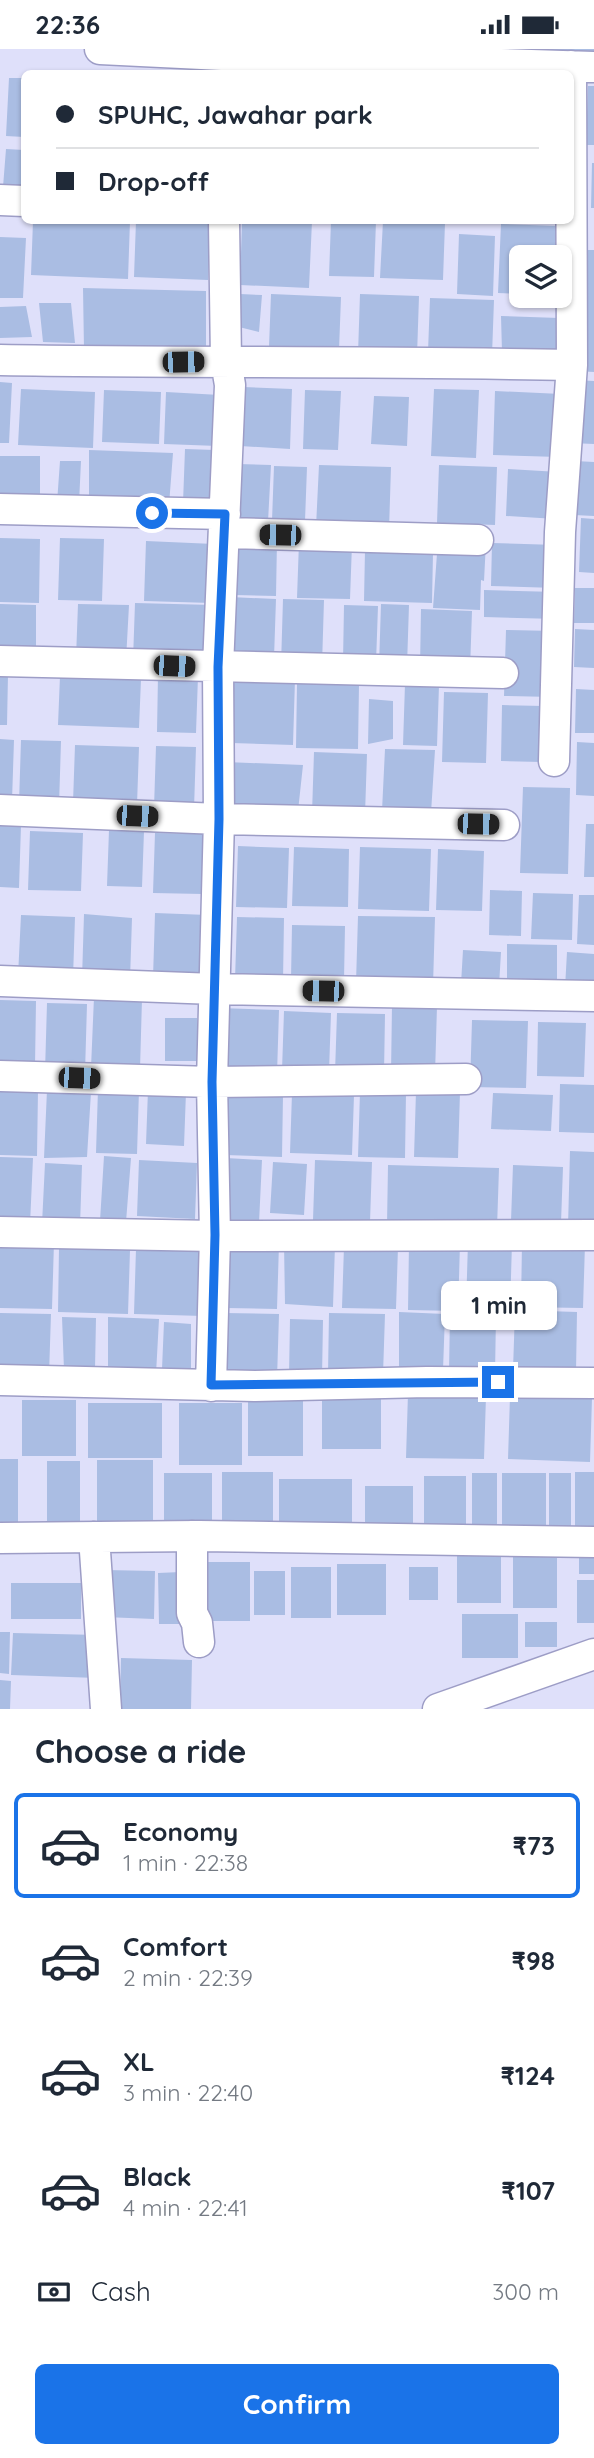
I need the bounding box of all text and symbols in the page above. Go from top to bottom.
text: 22:36 [35,8,100,41]
text: SPUHC, Jawahar park [98,98,373,131]
text: Drop-off [98,165,209,198]
map controls [509,245,572,308]
button: layers [509,245,572,308]
car [162,351,205,373]
route start [136,497,168,529]
car [259,524,302,546]
car [153,655,196,677]
car [116,805,159,827]
car [457,813,500,835]
car [302,980,345,1002]
car [58,1067,101,1089]
callout: 1 min [440,1281,556,1329]
text: 1 min [471,1291,527,1320]
route end [482,1366,514,1398]
text: Choose a ride [35,1731,247,1771]
icon: car [39,1814,102,1877]
text: Economy [123,1815,238,1848]
text: ₹73 [512,1829,555,1862]
text: 1 min · 22:38 [123,1848,248,1877]
icon: car [39,1929,102,1992]
text: Comfort [123,1930,228,1963]
text: ₹98 [512,1944,555,1977]
text: 2 min · 22:39 [123,1963,253,1992]
icon: car [39,2044,102,2107]
text: XL [123,2045,155,2078]
text: ₹124 [500,2059,555,2092]
text: 3 min · 22:40 [123,2078,253,2107]
icon: car [39,2159,102,2222]
text: Black [123,2160,192,2193]
text: ₹107 [501,2174,555,2207]
text: 4 min · 22:41 [123,2193,248,2222]
icon: cash [35,2273,73,2311]
text: Cash [91,2275,151,2308]
text: 300 m [492,2277,559,2306]
button: Confirm [35,2364,559,2444]

